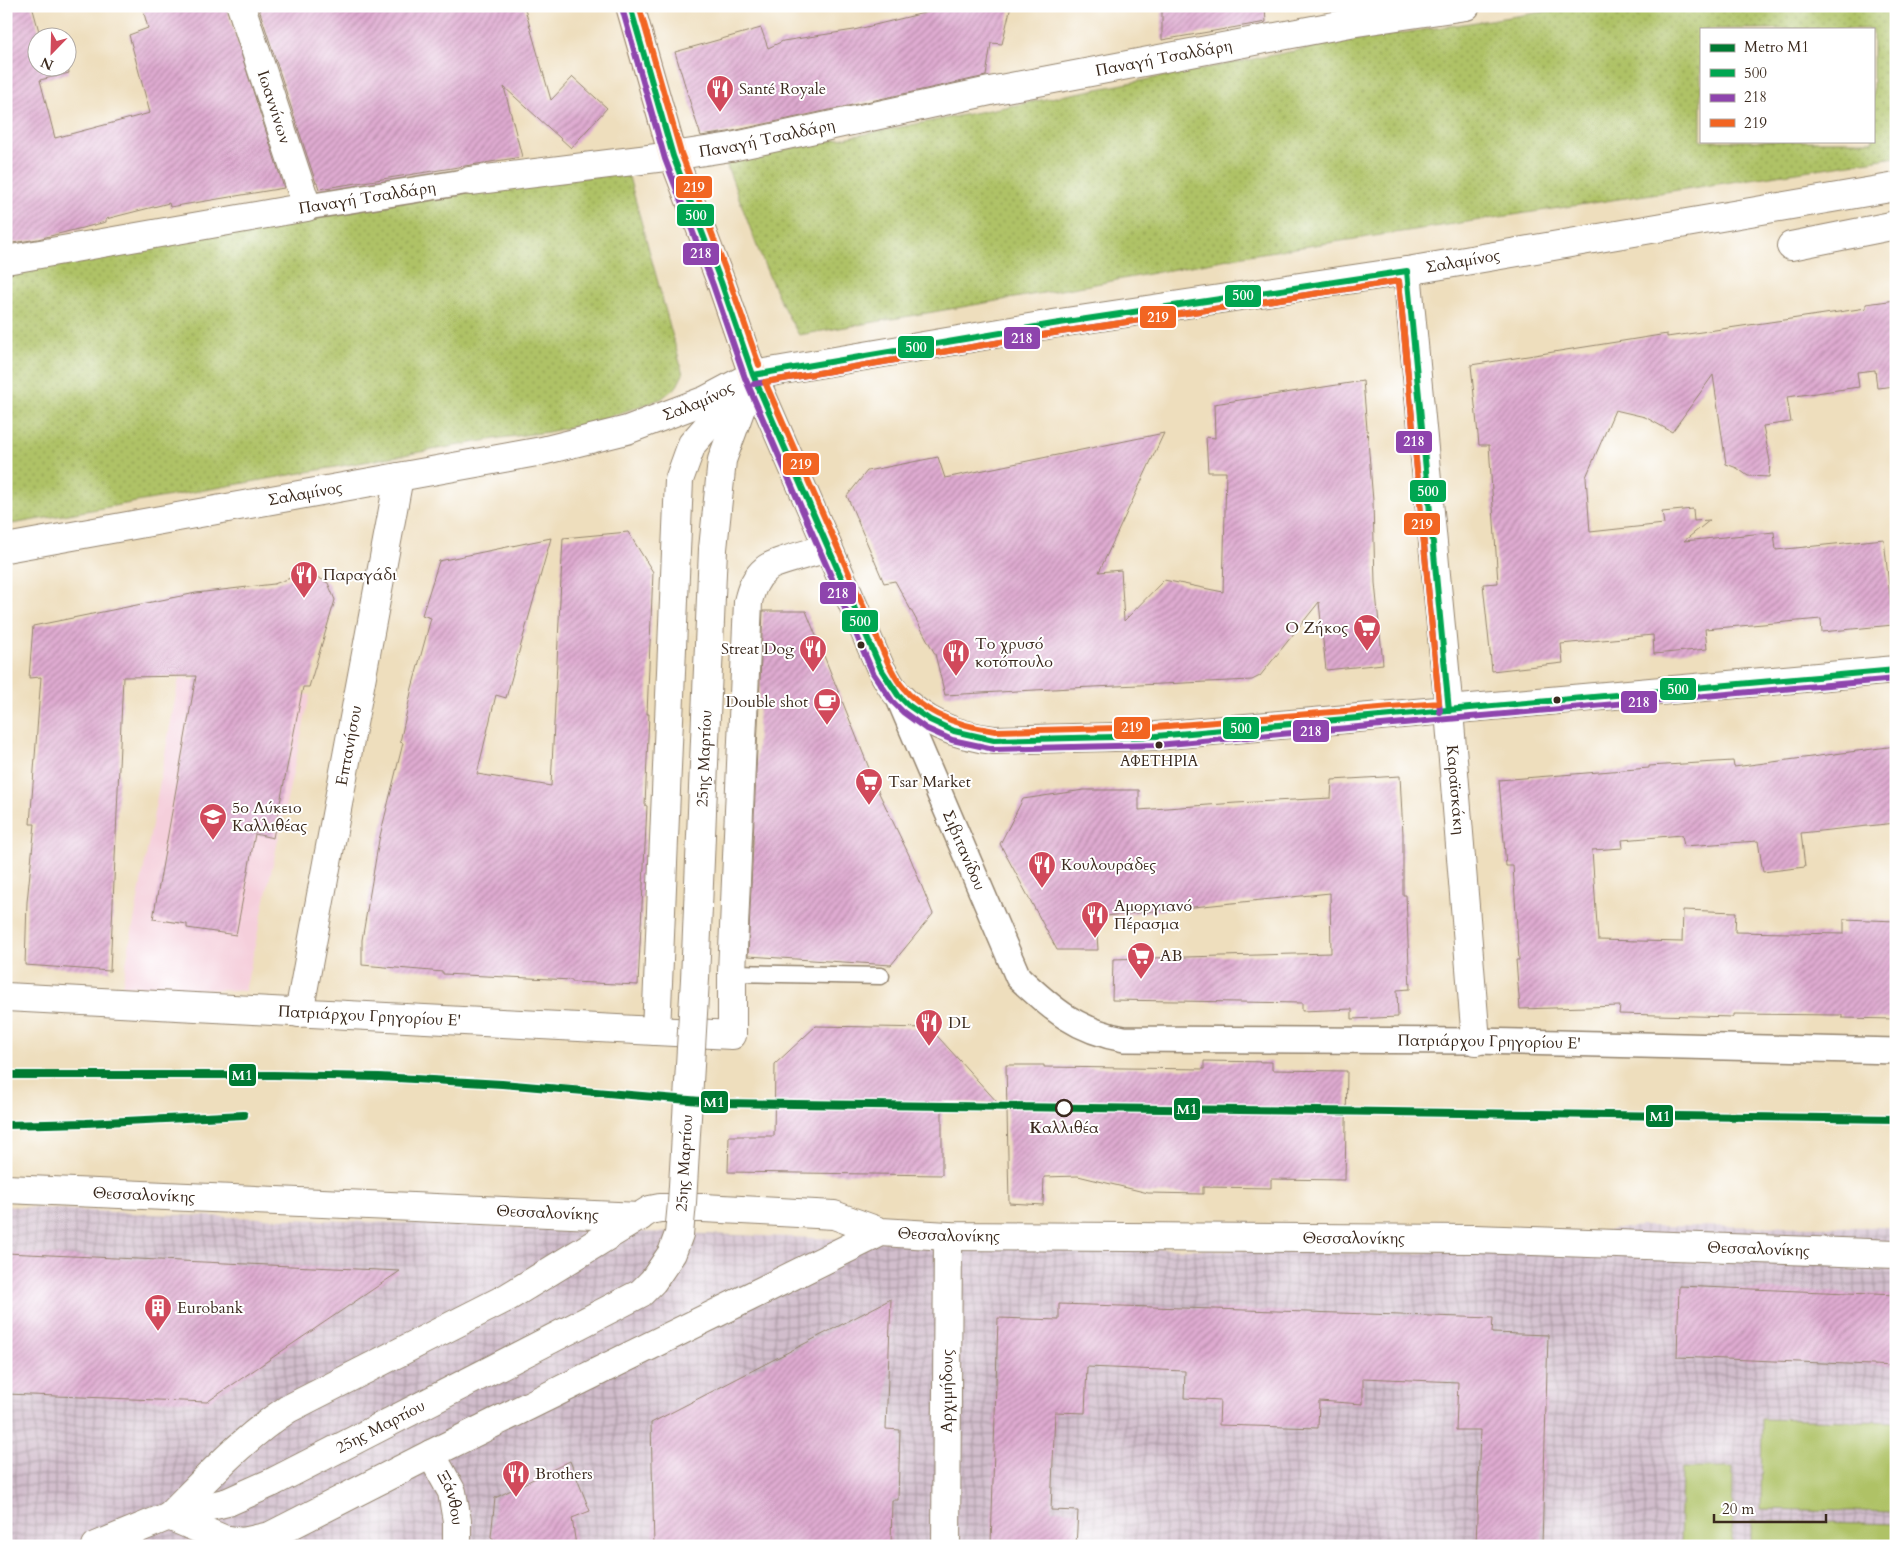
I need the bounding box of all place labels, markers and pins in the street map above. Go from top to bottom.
restaurant icon: Santé Royale [705,74,735,113]
place label: Santé Royale [739,78,826,100]
restaurant icon: Παραγάδι [289,560,319,599]
place label: Παραγάδι [323,564,397,586]
supermarket icon: Ο Ζήκος [1352,613,1382,652]
place label: Ο Ζήκος [1285,617,1348,639]
place label: Το χρυσό κοτόπουλο [975,633,1053,673]
restaurant icon: Streat Dog [798,634,828,673]
place label: Streat Dog [721,638,794,660]
restaurant icon: Το χρυσό κοτόπουλο [941,638,971,677]
unlabelled marker [856,640,866,650]
cafe icon: Double shot [812,687,842,726]
place label: Double shot [726,691,808,713]
unlabelled marker [1552,695,1562,705]
marker: ΑΦΕΤΗΡΙΑ [1154,740,1164,750]
place label: ΑΦΕΤΗΡΙΑ [1120,751,1198,771]
supermarket icon: Tsar Market [854,767,884,806]
place label: Tsar Market [888,771,971,793]
place label: 5ο Λύκειο Καλλιθέας [232,797,307,837]
school or university icon: 5ο Λύκειο Καλλιθέας [198,802,228,841]
restaurant icon: Κουλουράδες [1027,850,1057,889]
place label: Κουλουράδες [1061,854,1156,876]
place label: Αμοργιανό Πέρασμα [1114,895,1193,935]
restaurant icon: Αμοργιανό Πέρασμα [1080,900,1110,939]
supermarket icon: ΑΒ [1126,941,1156,980]
place label: ΑΒ [1160,945,1182,967]
restaurant icon: DL [914,1008,944,1047]
place label: DL [948,1012,971,1034]
marker: Καλλιθέα [1055,1099,1073,1117]
place label: Καλλιθέα [1029,1117,1099,1139]
building icon: Eurobank [143,1293,173,1332]
place label: Eurobank [177,1297,244,1319]
restaurant icon: Brothers [501,1459,531,1498]
place label: Brothers [535,1463,593,1485]

